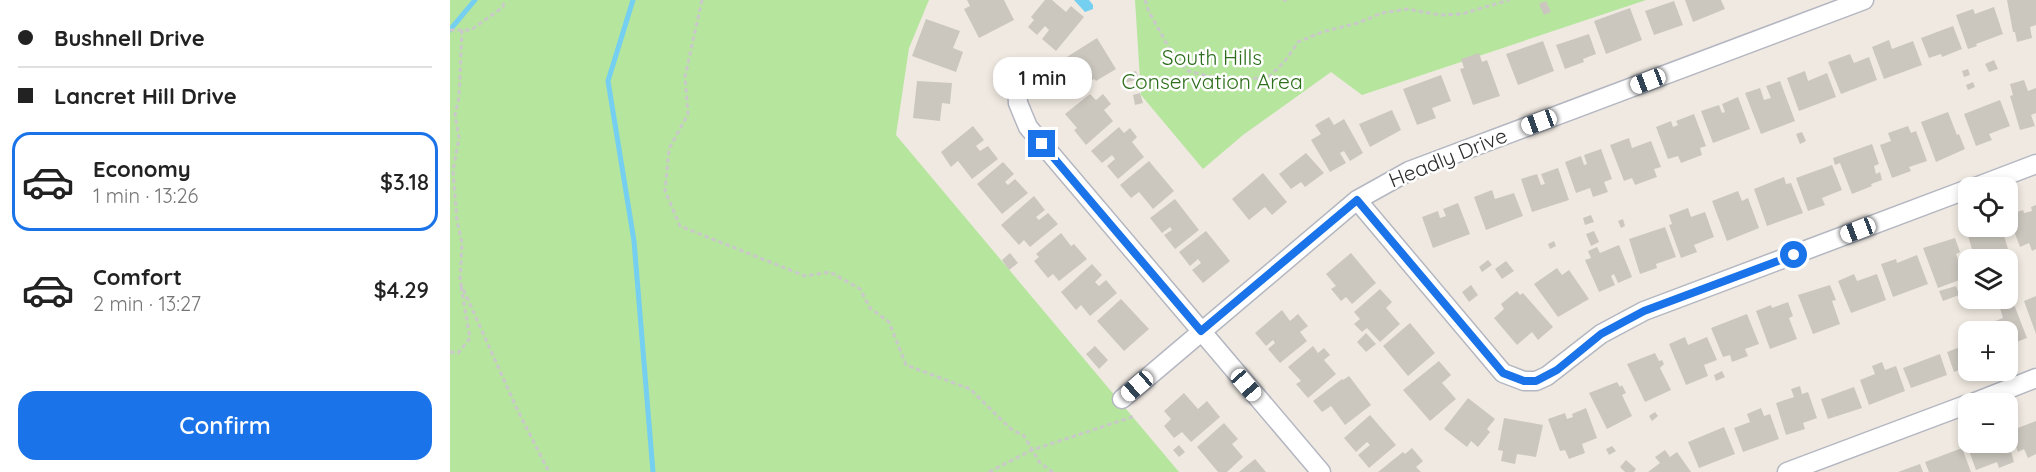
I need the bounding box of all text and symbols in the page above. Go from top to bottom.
text: Bushnell Drive [54,24,205,52]
park label: South Hills Conservation Area [1121,44,1303,94]
callout: 1 min [992,57,1092,99]
text: 1 min [1019,65,1066,90]
car [1628,66,1668,96]
text: Lancret Hill Drive [54,82,237,110]
car [1519,107,1559,137]
street label: Headly Drive [1385,122,1511,193]
route end [1028,130,1055,157]
icon: car [21,155,75,209]
text: Economy [93,155,191,183]
text: $3.18 [380,168,429,196]
map controls [1958,177,2018,453]
button: locate [1958,177,2018,237]
text: 1 min · 13:26 [93,183,198,208]
car [1838,215,1878,245]
route start [1780,241,1807,268]
button: layers [1958,249,2018,309]
icon: car [21,263,75,317]
text: Comfort [93,263,182,291]
text: $4.29 [374,276,429,304]
text: 2 min · 13:27 [93,291,201,316]
button: + [1958,321,2018,381]
car [1227,366,1265,404]
car [1118,367,1156,405]
button: Confirm [18,391,432,460]
button: − [1958,393,2018,453]

